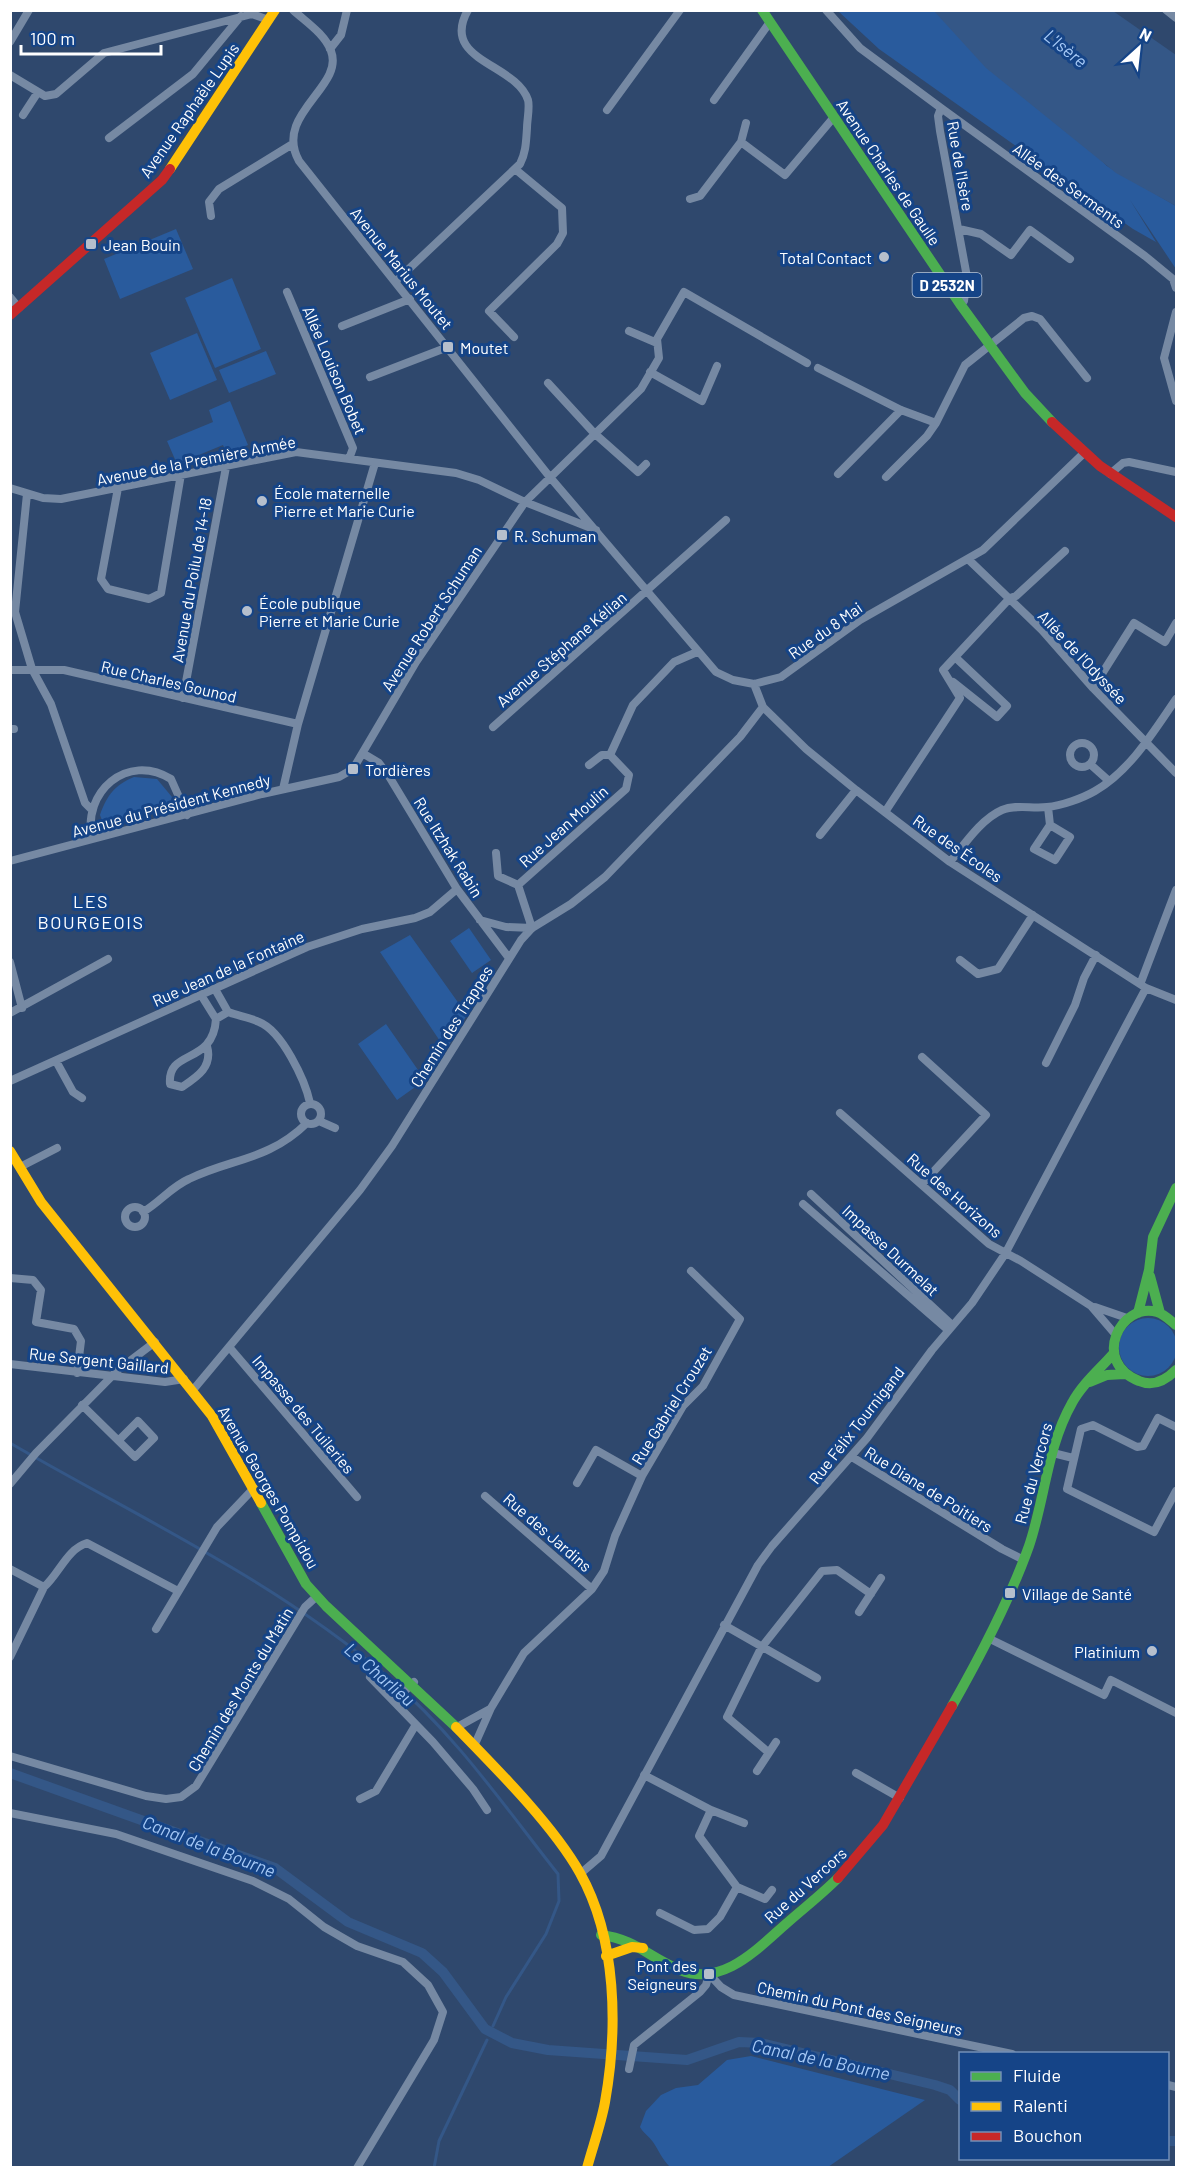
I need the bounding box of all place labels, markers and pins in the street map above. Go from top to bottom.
place label: Jean Bouin [103,235,181,254]
marker: Jean Bouin [84,237,98,251]
place label: Total Contact [779,248,872,267]
marker: Total Contact [877,250,891,264]
place label: Moutet [460,338,509,357]
marker: Moutet [441,340,455,354]
place label: École maternelle Pierre et Marie Curie [274,483,415,520]
marker: École maternelle Pierre et Marie Curie [255,494,269,508]
place label: R. Schuman [514,526,596,545]
marker: R. Schuman [495,528,509,542]
place label: École publique Pierre et Marie Curie [259,593,400,630]
marker: École publique Pierre et Marie Curie [240,604,254,618]
place label: Tordières [365,760,431,779]
marker: Tordières [346,762,360,776]
place label: Village de Santé [1022,1584,1132,1603]
marker: Village de Santé [1003,1586,1017,1600]
place label: Platinium [1074,1642,1140,1661]
marker: Platinium [1145,1644,1159,1658]
place label: Pont des Seigneurs [627,1956,697,1993]
marker: Pont des Seigneurs [702,1967,716,1981]

